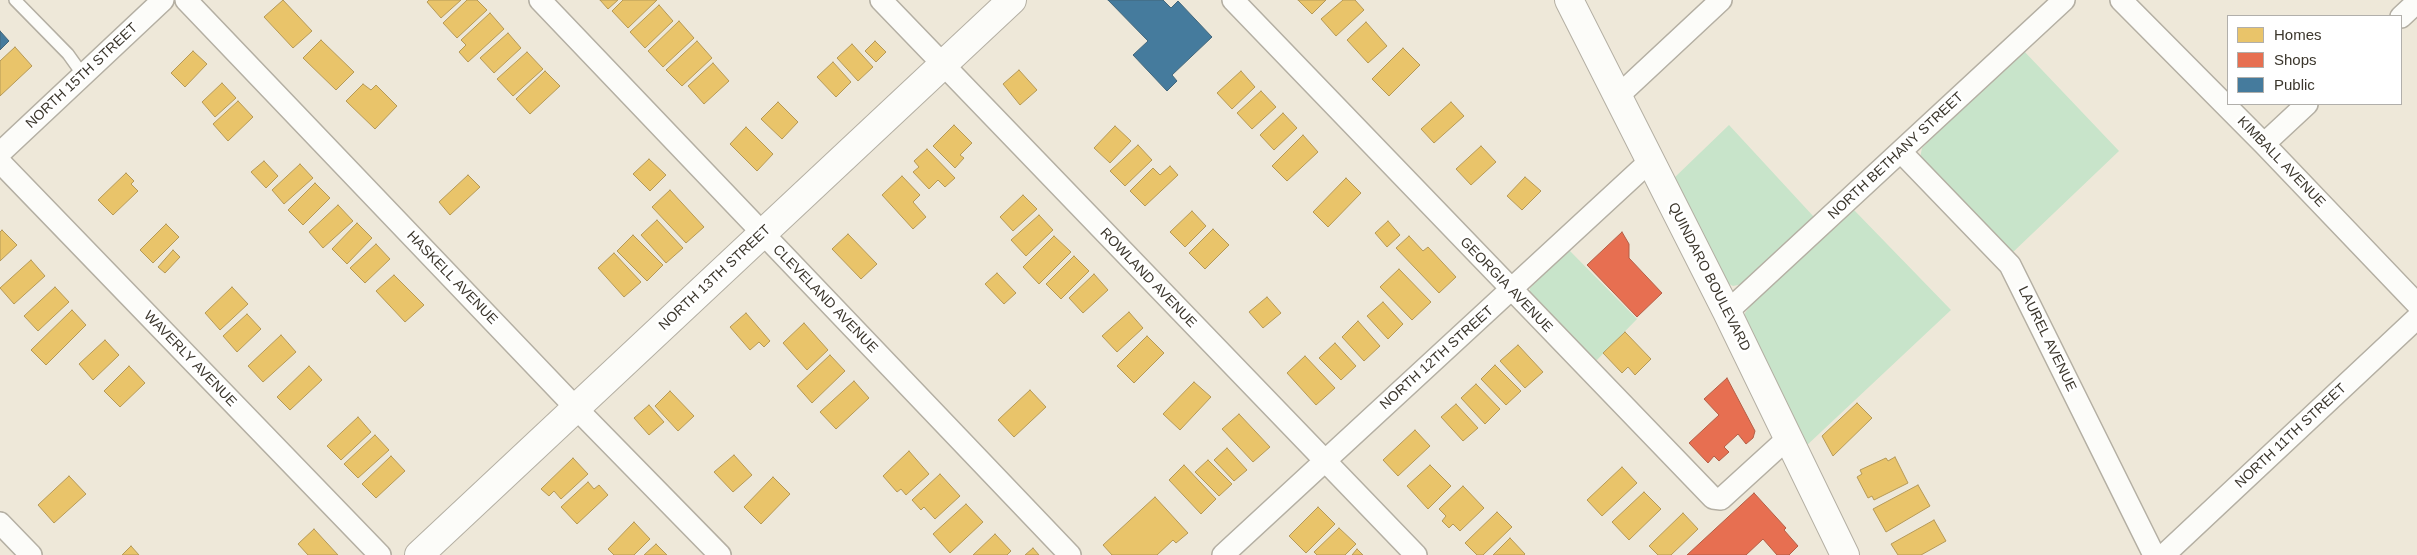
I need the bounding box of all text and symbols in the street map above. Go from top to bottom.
legend [2227,15,2402,105]
street label: NORTH 15TH STREET [23,20,141,132]
text: Homes [2274,26,2322,43]
text: Shops [2274,51,2317,68]
text: Public [2274,76,2315,93]
street label: NORTH BETHANY STREET [1825,89,1967,223]
street label: KIMBALL AVENUE [2233,113,2329,211]
street label: QUINDARO BOULEVARD [1664,200,1754,354]
street label: NORTH 13TH STREET [656,222,774,334]
street label: ROWLAND AVENUE [1096,225,1200,331]
street label: HASKELL AVENUE [403,228,501,328]
street label: GEORGIA AVENUE [1456,234,1556,336]
street label: CLEVELAND AVENUE [769,241,881,357]
street label: LAUREL AVENUE [2014,284,2080,394]
street label: NORTH 12TH STREET [1377,303,1497,413]
street label: WAVERLY AVENUE [140,308,240,410]
street label: NORTH 11TH STREET [2232,380,2350,492]

